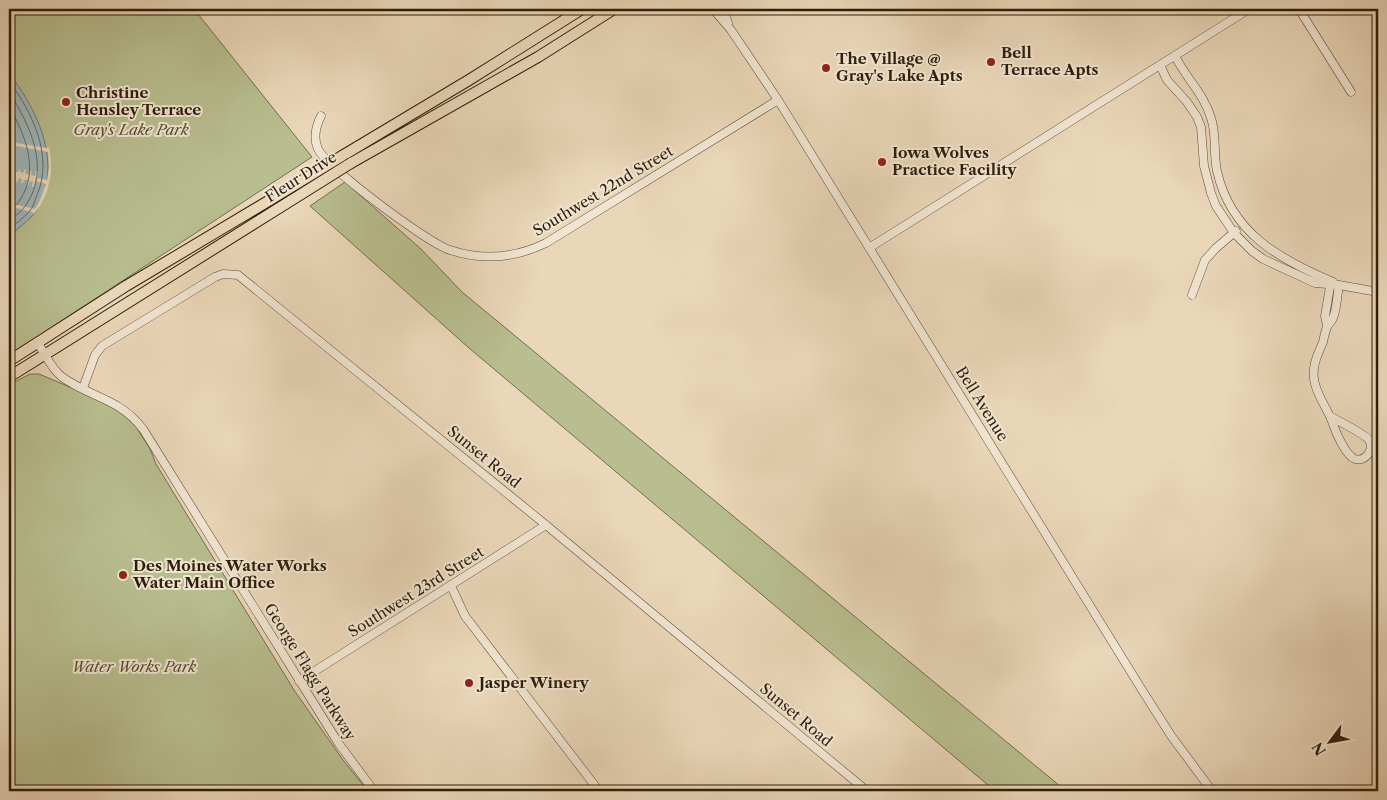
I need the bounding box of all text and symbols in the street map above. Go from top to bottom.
place label: Bell Terrace Apts [1001,43,1099,79]
place label: The Village @ Gray's Lake Apts [836,49,963,85]
marker: Bell Terrace Apts [985,56,997,68]
marker: The Village @ Gray's Lake Apts [820,62,832,74]
place label: Christine Hensley Terrace [76,83,201,119]
marker: Christine Hensley Terrace [60,96,72,108]
park label: Gray's Lake Park [73,120,189,139]
street label: Southwest 22nd Street [529,141,677,240]
place label: Iowa Wolves Practice Facility [892,143,1017,179]
street label: Fleur Drive [261,147,340,206]
marker: Iowa Wolves Practice Facility [876,156,888,168]
street label: Bell Avenue [952,363,1013,445]
street label: Sunset Road [444,421,525,492]
street label: Southwest 23rd Street [344,542,488,641]
place label: Des Moines Water Works Water Main Office [132,556,327,592]
marker: Des Moines Water Works Water Main Office [117,569,129,581]
street label: George Flagg Parkway [260,600,361,744]
park label: Water Works Park [72,657,196,676]
place label: Jasper Winery [476,673,590,692]
marker: Jasper Winery [463,677,475,689]
street label: Sunset Road [756,679,836,750]
north arrow [1304,718,1354,768]
text: N [1308,739,1330,759]

